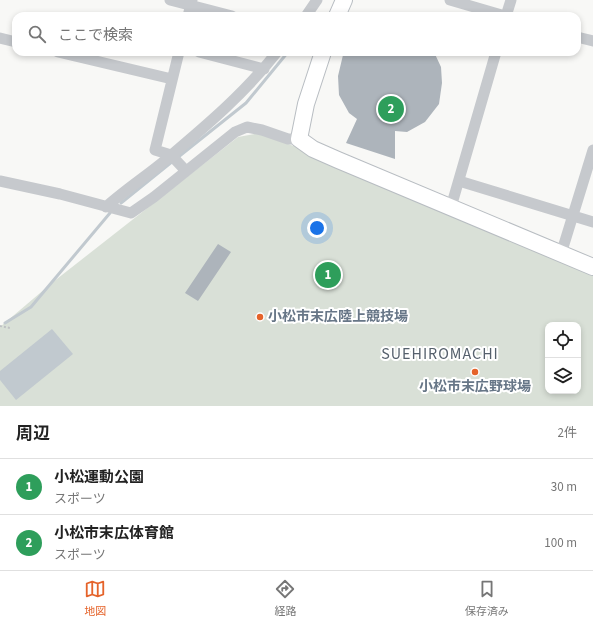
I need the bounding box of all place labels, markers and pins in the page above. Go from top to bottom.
pin: 2 [378,94,404,124]
pin: 1 [315,260,341,290]
place label: 小松市末広陸上競技場 [268,307,408,327]
marker: 小松市末広陸上競技場 [255,312,265,322]
marker: 小松市末広野球場 [470,367,480,377]
place label: 小松市末広野球場 [419,377,531,397]

